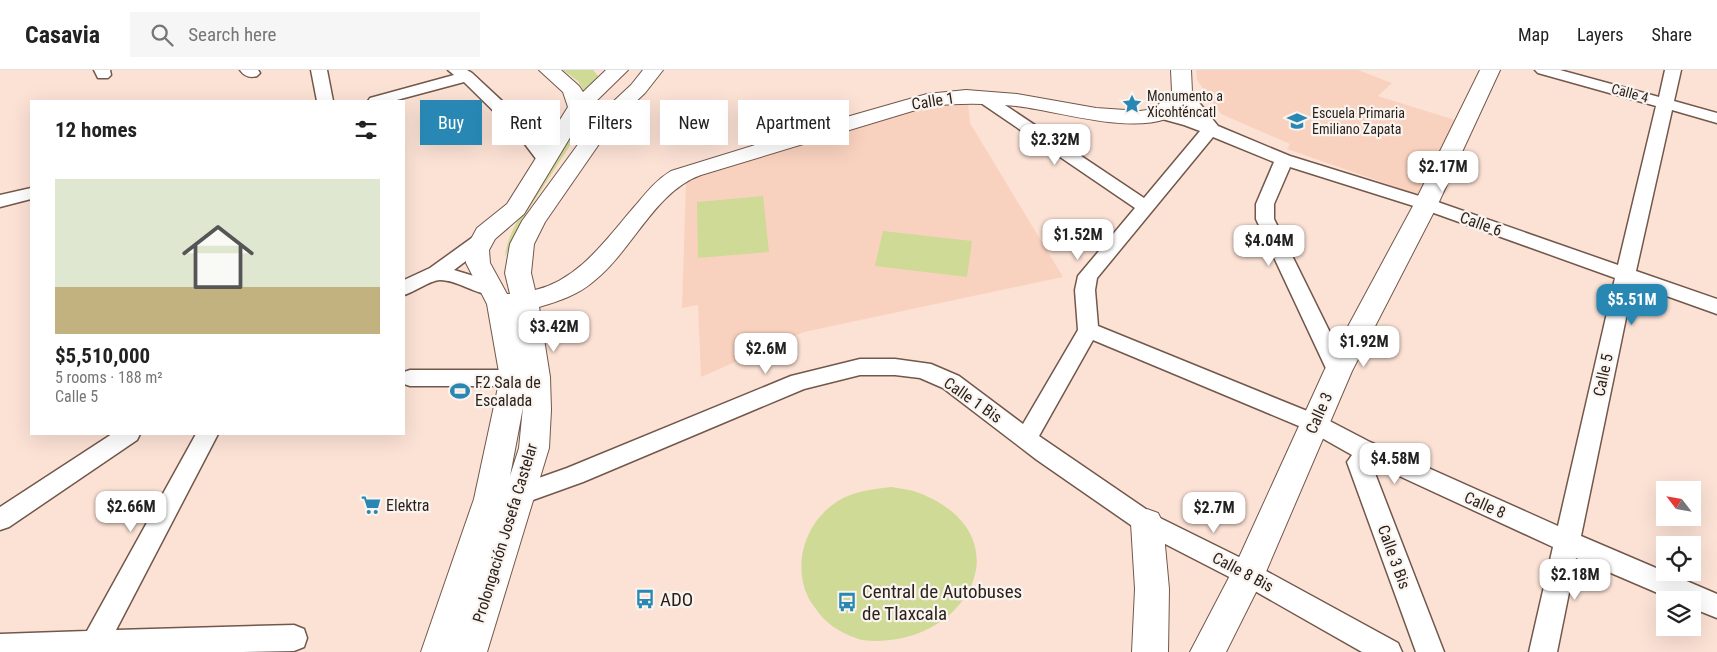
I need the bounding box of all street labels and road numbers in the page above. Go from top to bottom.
street label: Calle 4 [1610,80,1650,106]
street label: Calle 1 [910,88,956,114]
street label: Calle 6 [1457,208,1505,240]
street label: Calle 5 [1589,352,1617,398]
street label: Calle 1 Bis [940,373,1006,427]
street label: Calle 3 [1302,389,1336,437]
street label: Prolongación Josefa Castelar [469,441,541,625]
street label: Calle 8 [1461,488,1509,522]
street label: Calle 3 Bis [1374,522,1414,592]
street label: Calle 8 Bis [1209,548,1277,596]

